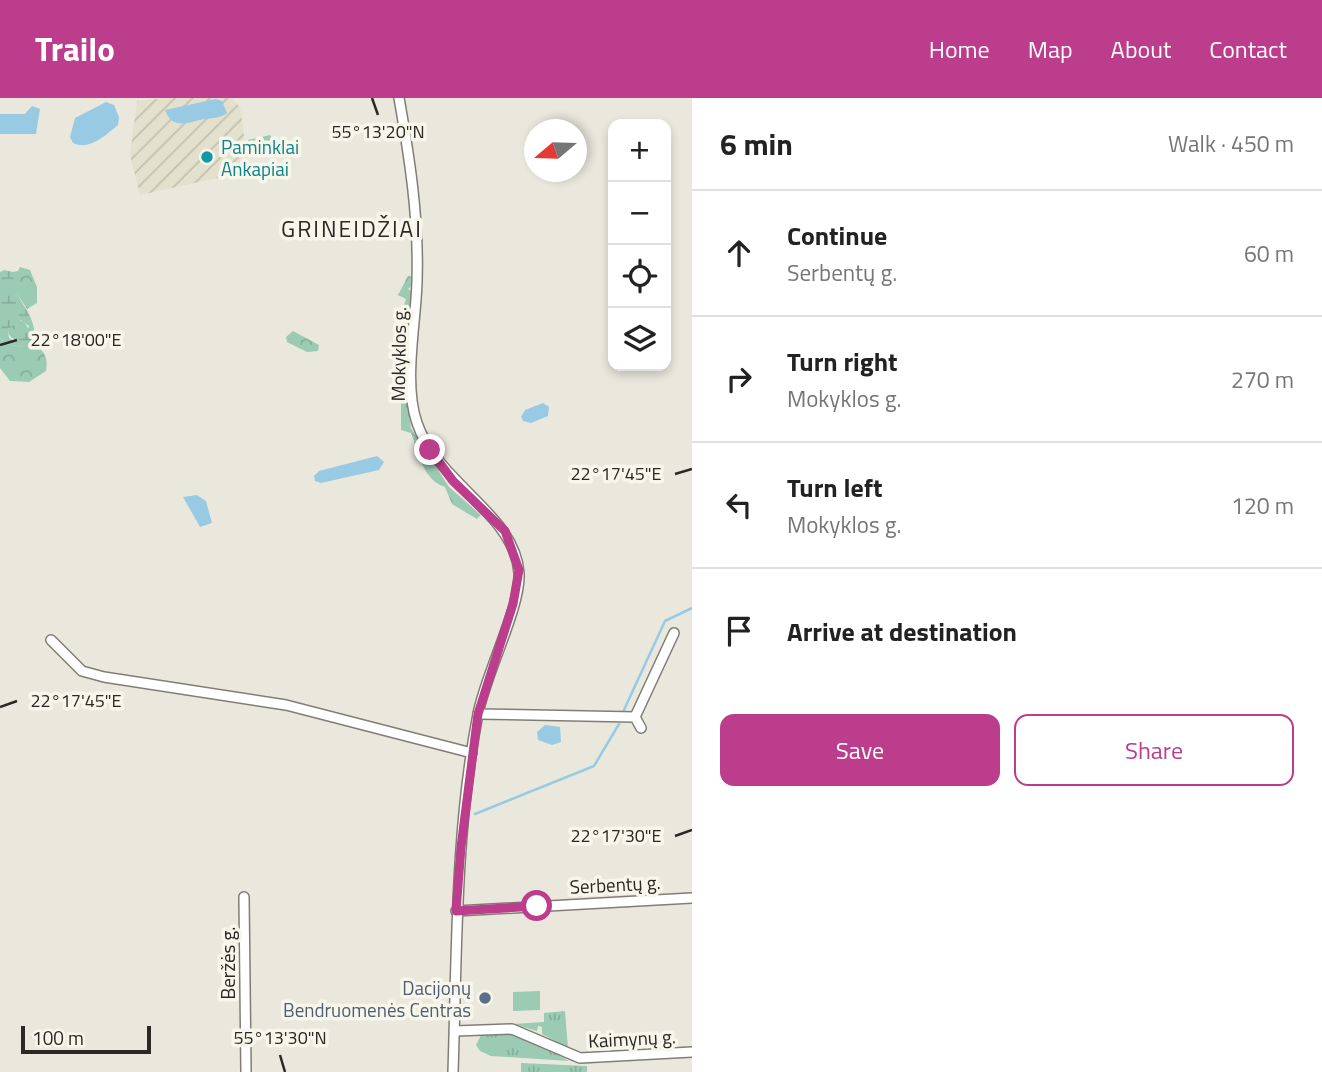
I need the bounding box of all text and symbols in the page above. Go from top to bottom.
text: Trailo [35,24,115,74]
text: Home [929,31,990,67]
text: Map [1028,31,1073,67]
text: About [1111,31,1171,67]
text: Contact [1209,31,1287,67]
text: 55°13'20"N [331,118,425,145]
north arrow [524,119,587,182]
map controls [608,119,671,371]
button: + [608,119,671,182]
text: 6 min [720,121,793,167]
text: Walk · 450 m [1168,126,1294,161]
place label: Paminklai Ankapiai [221,132,299,183]
marker: Paminklai Ankapiai [199,149,215,165]
button: − [608,182,671,245]
district label: GRINEIDŽIAI [281,211,423,246]
text: Continue [787,216,887,255]
icon: ahead [720,234,758,272]
text: 60 m [1244,236,1294,271]
button: locate [608,245,671,308]
text: Serbentų g. [787,255,897,290]
street label: Mokyklos g. [383,306,413,402]
button: layers [608,308,671,371]
text: 22°18'00"E [31,326,122,353]
text: Turn right [787,342,898,381]
icon: right [720,360,758,398]
text: 270 m [1231,362,1294,397]
text: Mokyklos g. [787,381,902,416]
route end [414,434,445,465]
text: 22°17'45"E [571,460,662,487]
text: Turn left [787,468,882,507]
icon: left [720,486,758,524]
text: 120 m [1231,488,1294,523]
text: Mokyklos g. [787,507,902,542]
icon: arrive [720,612,758,650]
text: Arrive at destination [787,612,1017,651]
text: 22°17'45"E [31,687,122,714]
button: Save [720,714,1000,786]
button: Share [1014,714,1294,786]
text: 22°17'30"E [571,822,662,849]
street label: Serbentų g. [569,867,661,901]
route start [521,890,552,921]
street label: Beržės g. [213,927,242,999]
place label: Dacijonų Bendruomenės Centras [283,973,471,1024]
marker: Dacijonų Bendruomenės Centras [477,990,493,1006]
street label: Kaimynų g. [587,1021,677,1055]
scale bar [21,1023,150,1055]
text: 100 m [32,1023,84,1052]
text: 55°13'30"N [233,1024,327,1051]

